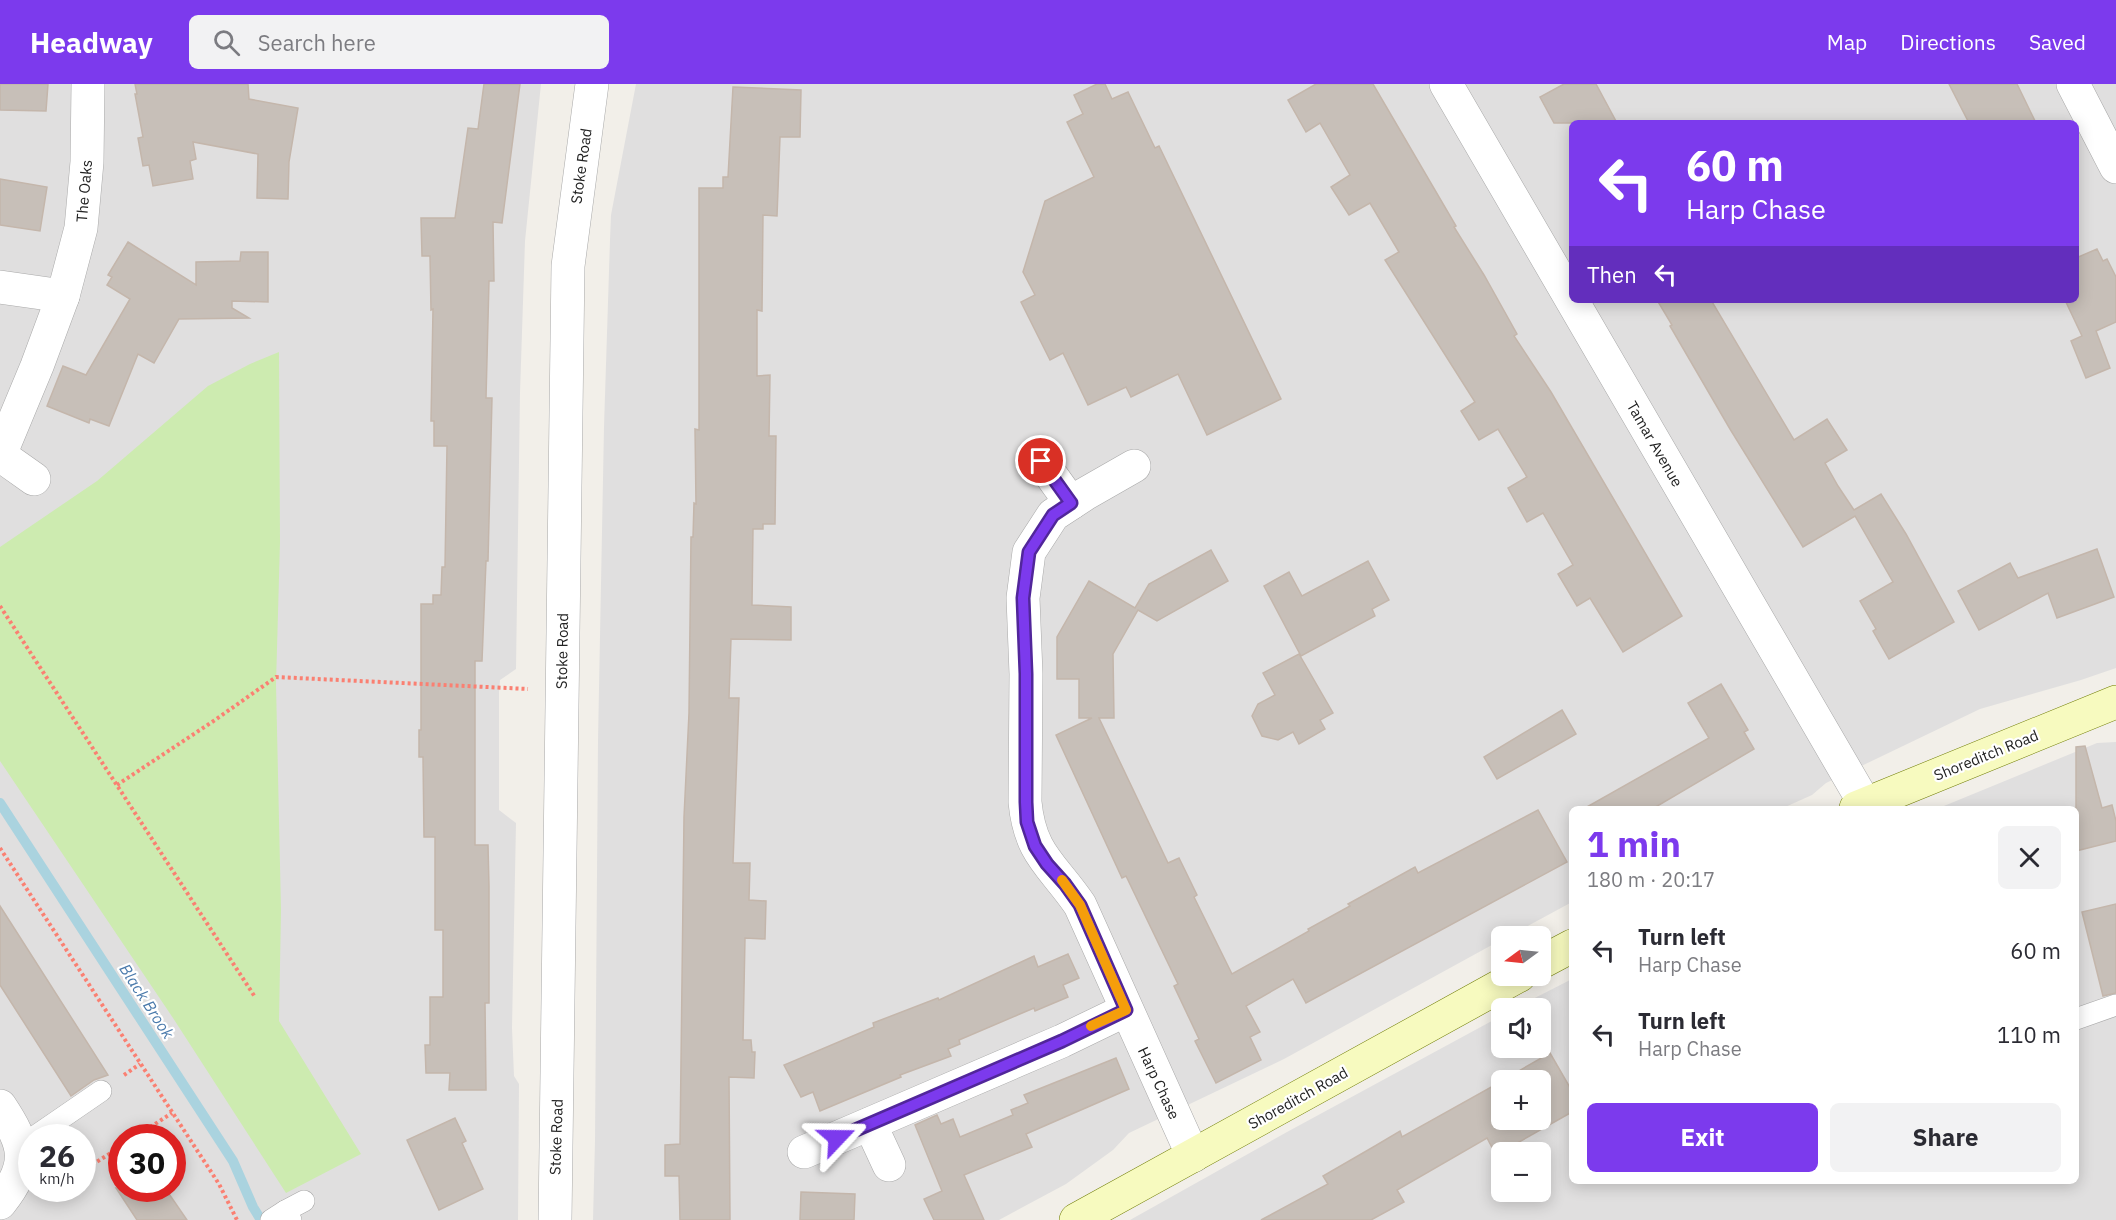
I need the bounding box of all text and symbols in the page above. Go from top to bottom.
search box [189,15,609,69]
text: Headway [30,24,153,61]
icon: search [210,26,243,59]
text: Search here [258,28,376,57]
text: Map [1827,28,1867,56]
text: Directions [1900,28,1996,56]
text: Saved [2029,28,2086,56]
street label: Stoke Road [566,127,596,205]
text: 60 m [1686,138,1784,193]
icon: left [1587,144,1665,222]
street label: The Oaks [72,159,96,223]
text: Harp Chase [1686,191,1826,226]
icon: left [1649,258,1682,291]
text: Then [1587,260,1637,289]
street label: Tamar Avenue [1623,398,1687,490]
pin [1015,435,1066,486]
icon: arrive [1024,444,1057,477]
street label: Stoke Road [552,613,572,689]
street label: Shoreditch Road [1931,725,2041,785]
text: 1 min [1587,820,1681,867]
button: close [1998,826,2061,889]
text: 180 m · 20:17 [1587,866,1715,893]
text: Turn left [1638,922,1726,951]
north arrow [1491,926,1551,986]
map controls [1491,926,1551,1202]
icon: left [1587,934,1620,967]
text: 60 m [2010,936,2061,965]
text: Harp Chase [1638,951,1742,978]
water label: Black Brook [115,960,179,1043]
button: sound [1491,998,1551,1058]
text: Turn left [1638,1006,1726,1035]
icon: left [1587,1018,1620,1051]
text: 110 m [1997,1020,2061,1049]
text: Harp Chase [1638,1035,1742,1062]
street label: Harp Chase [1134,1044,1184,1122]
street label: Shoreditch Road [1245,1063,1351,1133]
button: + [1491,1070,1551,1130]
street label: Stoke Road [545,1099,567,1175]
button: Exit [1587,1103,1818,1172]
button: Share [1830,1103,2061,1172]
position arrow [805,1106,869,1170]
speed limit sign: 30 [108,1124,186,1202]
text: 26 [39,1136,75,1175]
button: − [1491,1142,1551,1202]
text: km/h [39,1169,75,1188]

